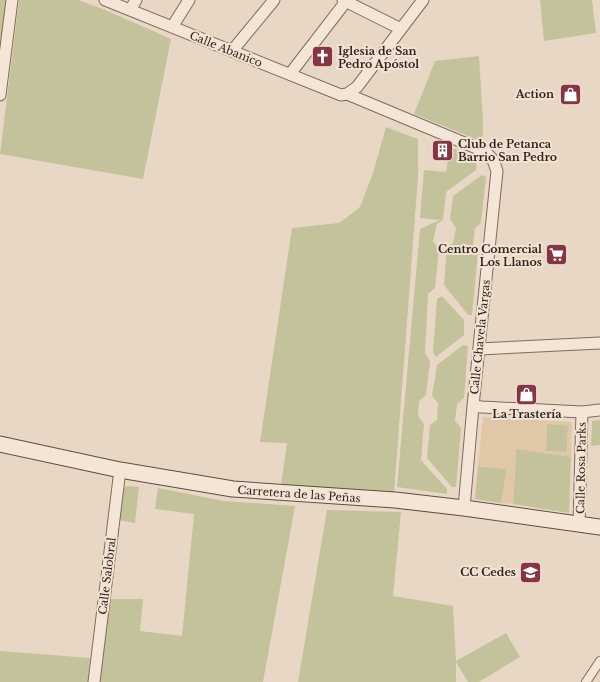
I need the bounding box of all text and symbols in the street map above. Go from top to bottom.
street label: Calle Abanico [188,28,264,70]
church icon: Iglesia de San Pedro Apóstol [309,44,335,70]
place label: Iglesia de San Pedro Apóstol [338,44,419,71]
shop icon: Action [557,81,583,107]
place label: Action [515,87,554,101]
building icon: Club de Petanca Barrio San Pedro [429,137,455,163]
place label: Club de Petanca Barrio San Pedro [458,137,557,164]
place label: Centro Comercial Los Llanos [438,242,542,269]
supermarket icon: Centro Comercial Los Llanos [544,242,570,268]
street label: Calle Chavela Vargas [467,279,493,395]
shop icon: La Trastería [514,381,540,407]
place label: La Trastería [492,407,562,421]
street label: Calle Rosa Parks [573,422,589,514]
street label: Carretera de las Peñas [237,483,361,505]
street label: Calle Salobral [95,536,119,615]
school or university icon: CC Cedes [518,559,544,585]
place label: CC Cedes [460,565,516,579]

